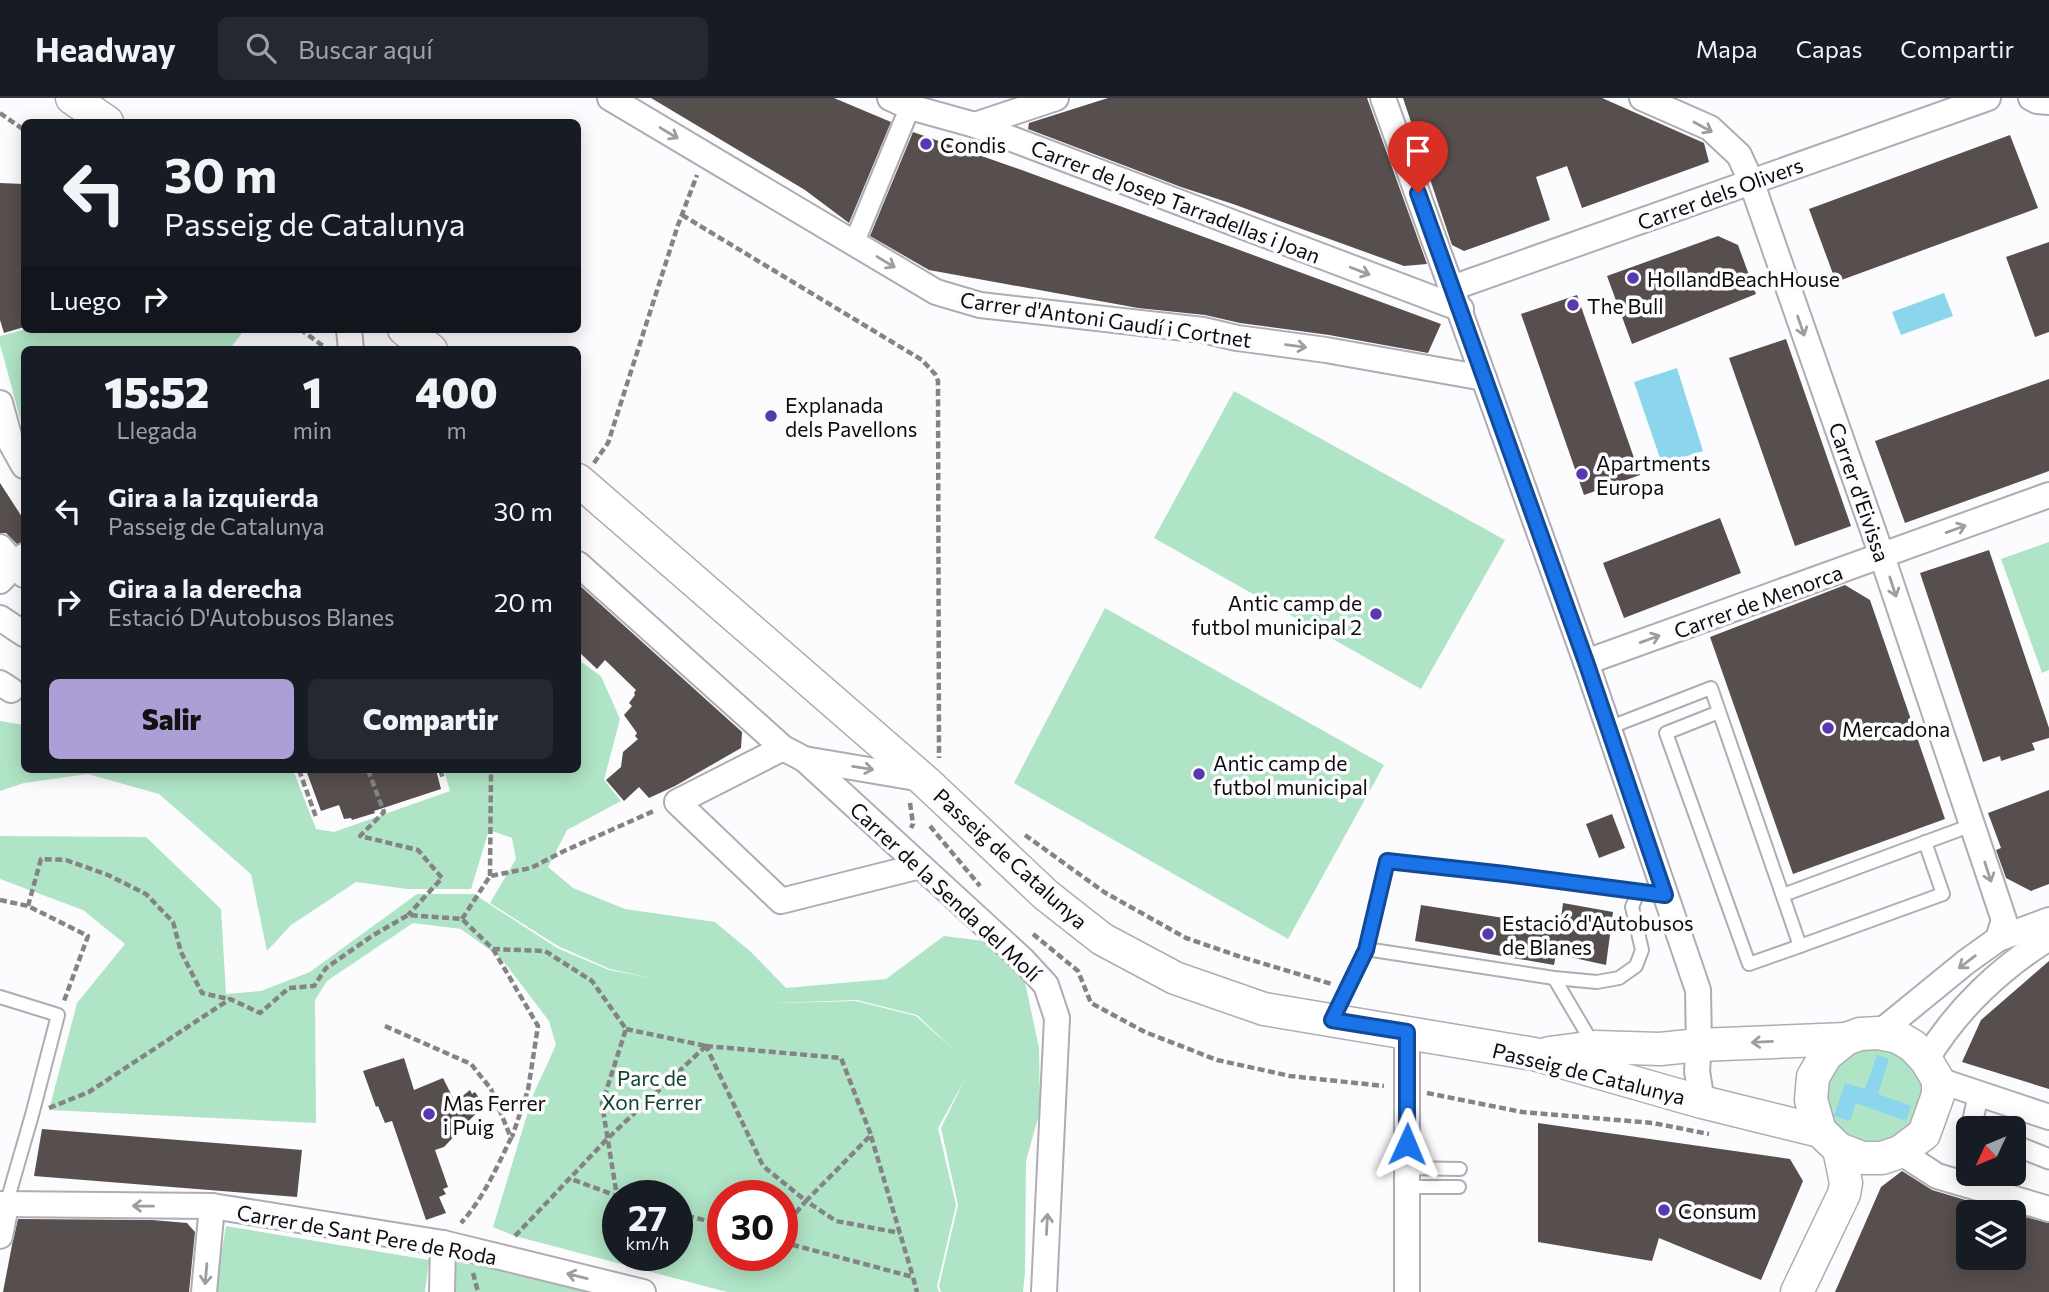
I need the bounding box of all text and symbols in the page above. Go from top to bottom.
search box [218,17,708,80]
text: Headway [35,28,176,69]
icon: search [242,29,280,67]
text: Buscar aquí [298,33,433,64]
text: Mapa [1696,34,1758,63]
text: Capas [1796,34,1862,63]
text: Compartir [1900,34,2014,63]
one-way arrow [1693,120,1713,134]
pin [1388,121,1448,193]
one-way arrow [659,126,679,140]
place label: Condis [940,132,1006,157]
icon: arrive [1399,132,1437,170]
street label: Carrer de Josep Tarradellas i Joan [1028,134,1324,268]
marker: Condis [918,136,934,152]
text: 30 m [164,143,277,203]
icon: left [49,147,140,238]
street label: Carrer dels Olivers [1634,151,1806,235]
text: Passeig de Catalunya [164,203,465,243]
one-way arrow [875,255,895,269]
one-way arrow [1348,266,1370,278]
place label: HollandBeachHouse [1647,266,1840,291]
marker: HollandBeachHouse [1625,270,1641,286]
icon: right [136,280,174,318]
text: Luego [49,284,122,315]
street label: Carrer d'Antoni Gaudí i Cortnet [959,286,1253,352]
place label: The Bull [1587,293,1664,318]
marker: The Bull [1565,297,1581,313]
one-way arrow [1796,314,1808,336]
one-way arrow [1284,339,1307,352]
text: 15:52 [104,365,209,417]
text: 1 [302,365,322,417]
text: 400 [415,365,498,417]
place label: Explanada dels Pavellons [785,392,917,441]
marker: Explanada dels Pavellons [763,408,779,424]
text: Llegada [116,416,197,444]
text: min [293,416,332,444]
text: m [446,416,466,444]
street label: Carrer d'Eivissa [1824,419,1896,565]
place label: Apartments Europa [1596,450,1711,499]
marker: Apartments Europa [1574,466,1590,482]
text: Gira a la izquierda [108,481,319,512]
icon: left [49,492,87,530]
text: 30 m [494,495,553,526]
text: Passeig de Catalunya [108,512,325,540]
one-way arrow [1945,522,1967,534]
street label: Carrer de Menorca [1670,559,1846,643]
text: Gira a la derecha [108,572,302,603]
one-way arrow [1887,575,1900,597]
icon: right [49,583,87,621]
text: 20 m [494,586,553,617]
place label: Antic camp de futbol municipal 2 [1191,590,1362,639]
text: Estació D'Autobusos Blanes [108,603,394,631]
marker: Antic camp de futbol municipal 2 [1368,606,1384,622]
one-way arrow [1639,632,1661,645]
button: Salir [49,679,294,759]
button: Compartir [308,679,553,759]
place label: Mercadona [1842,716,1950,741]
marker: Mercadona [1820,720,1836,736]
place label: Antic camp de futbol municipal [1213,750,1368,799]
one-way arrow [851,762,874,775]
marker: Antic camp de futbol municipal [1191,766,1207,782]
street label: Passeig de Catalunya [929,783,1093,933]
street label: Carrer de la Senda del Molí [846,796,1047,986]
one-way arrow [1982,861,1995,883]
place label: Estació d'Autobusos de Blanes [1502,910,1694,959]
marker: Estació d'Autobusos de Blanes [1480,926,1496,942]
one-way arrow [1958,954,1977,969]
one-way arrow [1751,1036,1774,1049]
street label: Passeig de Catalunya [1490,1037,1688,1109]
park label: Parc de Xon Ferrer [602,1065,702,1114]
place label: Mas Ferrer i Puig [443,1090,546,1139]
marker: Mas Ferrer i Puig [421,1106,437,1122]
position arrow [1370,1107,1444,1181]
north arrow [1956,1116,2026,1186]
map controls [1956,1116,2026,1270]
speed limit sign: 30 [707,1180,798,1271]
text: 27 [628,1195,667,1238]
place label: Consum [1678,1198,1757,1223]
one-way arrow [132,1199,155,1213]
street label: Carrer de Sant Pere de Roda [235,1199,499,1269]
button: layers [1956,1200,2026,1270]
marker: Consum [1656,1202,1672,1218]
one-way arrow [1041,1213,1054,1236]
text: km/h [626,1232,669,1254]
one-way arrow [199,1262,212,1284]
one-way arrow [566,1269,589,1282]

